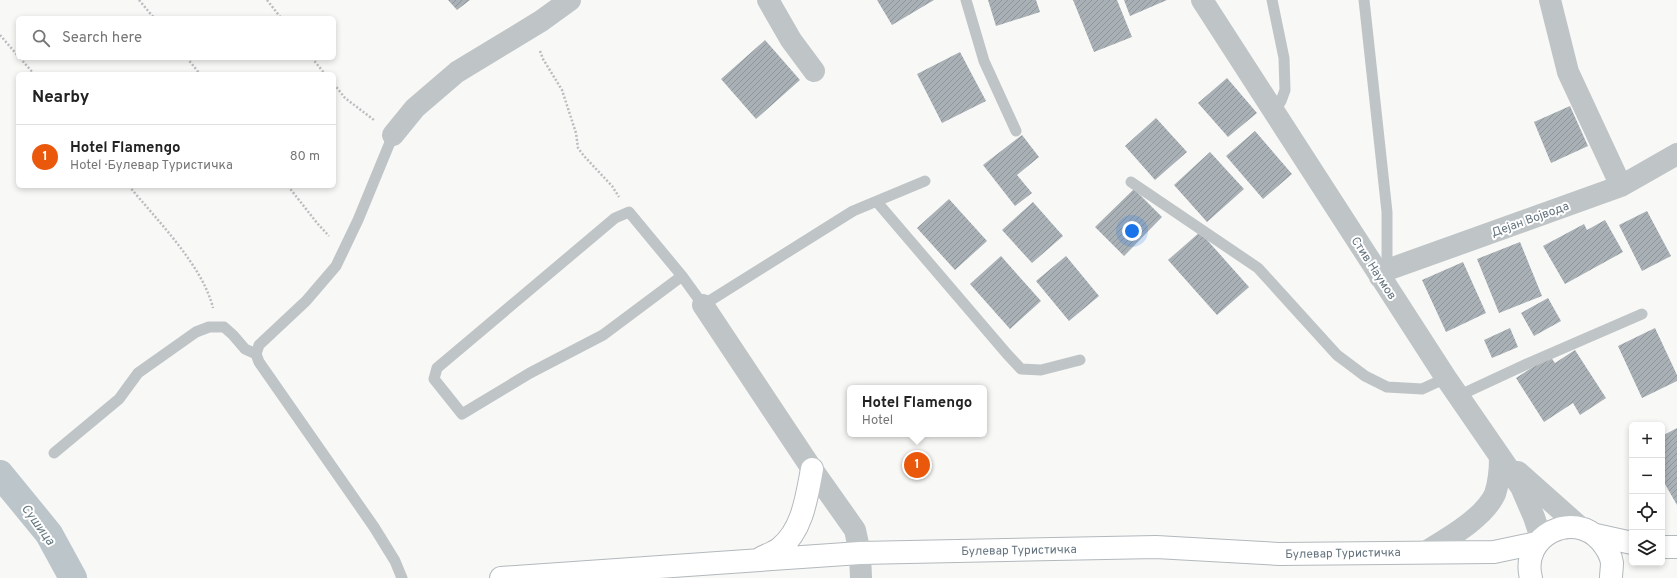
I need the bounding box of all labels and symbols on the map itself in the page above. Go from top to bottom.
street label: Дејан Војвода [1489,198,1571,241]
your location [1122,221,1142,241]
street label: Стив Наумов [1347,234,1400,303]
pin: 1 [904,450,930,480]
water label: Сушица [17,501,58,549]
street label: Булевар Туристичка [961,542,1077,560]
street label: Булевар Туристичка [1285,545,1401,563]

